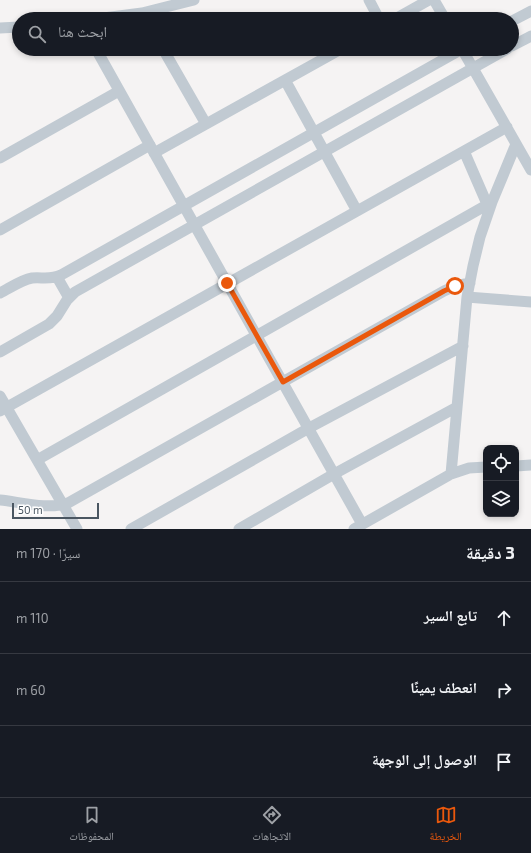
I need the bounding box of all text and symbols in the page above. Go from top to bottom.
search box [12,12,519,56]
text: ابحث هنا [58,22,107,40]
icon: search [26,23,48,45]
route end [218,274,236,292]
route start [446,277,464,295]
map controls [483,445,519,517]
button: locate [483,445,519,481]
button: layers [483,481,519,517]
scale bar [12,501,99,520]
text: 50 m [18,503,43,516]
text: 3 دقيقة [466,542,515,562]
text: سيرًا · 170 m [16,545,80,561]
text: تابع السير [424,606,477,624]
icon: ahead [493,607,515,629]
text: 110 m [16,610,48,626]
text: انعطف يمينًا [410,678,477,696]
icon: right [493,679,515,701]
text: 60 m [16,682,46,698]
text: الوصول إلى الوجهة [372,750,477,768]
icon: arrive [493,751,515,773]
tab: المحفوظات [69,804,114,847]
tab: الاتجاهات [252,804,291,847]
tab: الخريطة [429,804,462,847]

